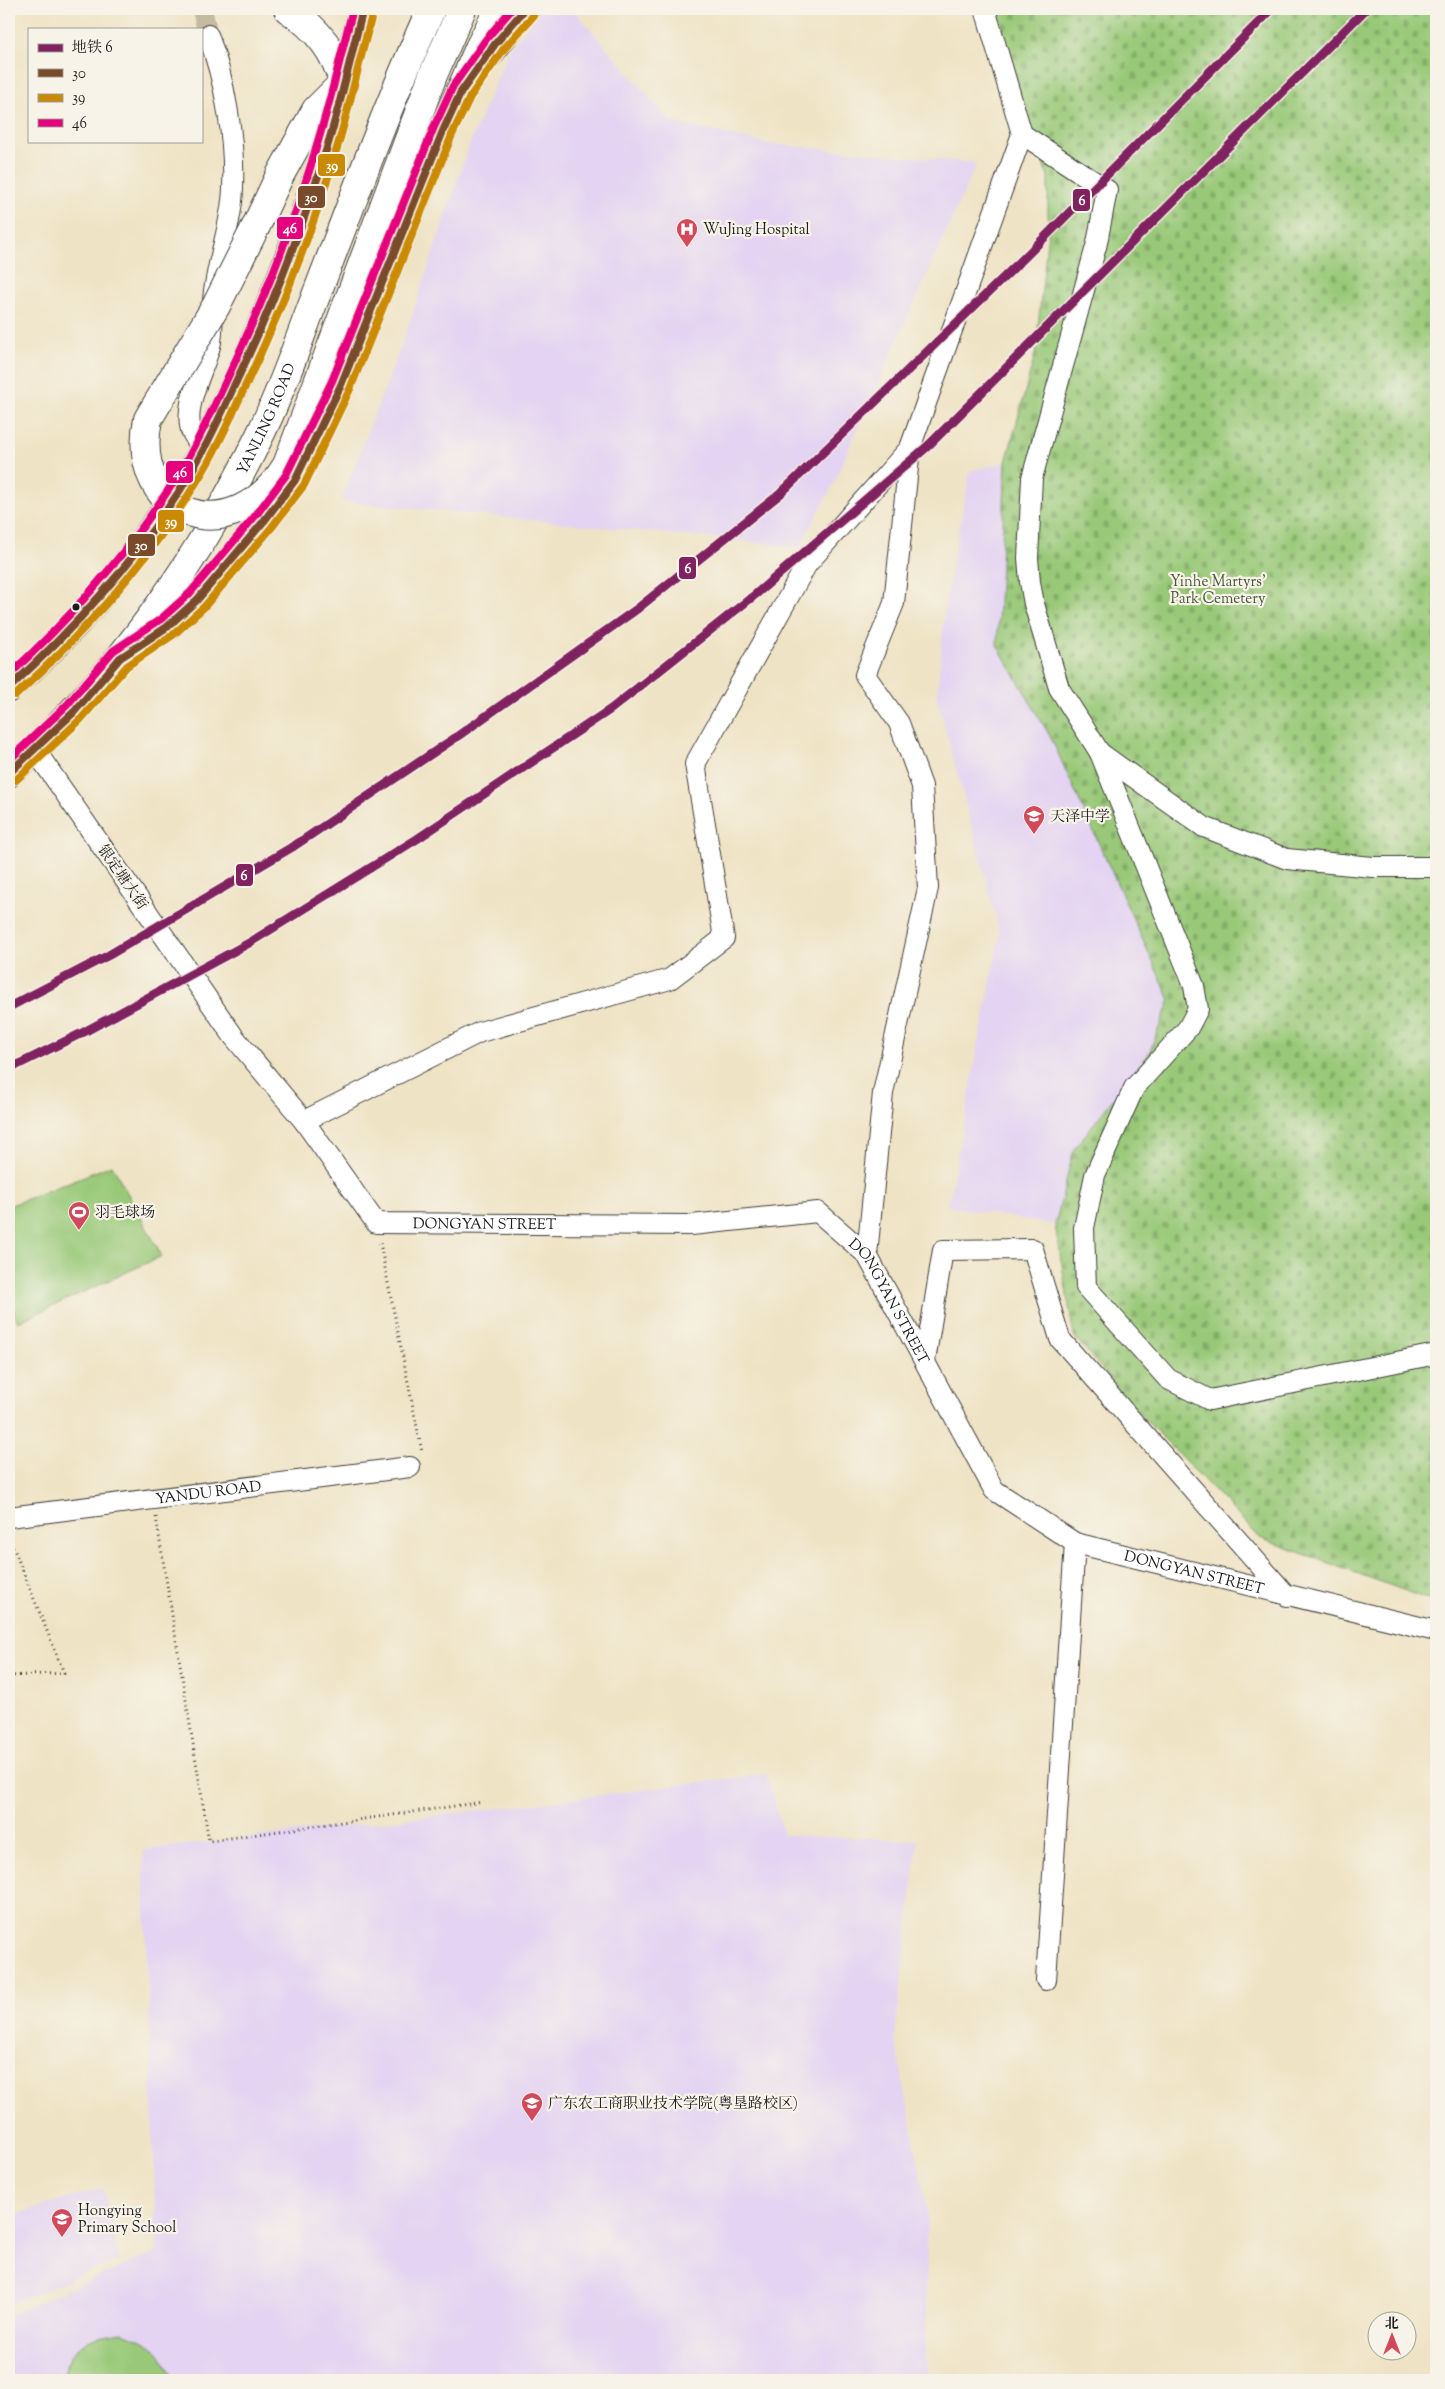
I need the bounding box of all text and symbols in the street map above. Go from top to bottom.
legend [28,28,202,142]
text: 地铁 6 [72,38,113,59]
text: 30 [72,64,86,85]
text: 39 [72,88,85,109]
text: 46 [72,114,87,135]
line badge: 39 [317,153,346,177]
text: 39 [326,157,338,177]
line badge: 30 [297,185,326,209]
line badge: 6 [1072,188,1091,212]
text: 30 [305,189,318,209]
text: 6 [1079,192,1086,212]
line badge: 46 [276,216,304,240]
hospital icon: WuJing Hospital [675,217,699,248]
text: 46 [282,220,297,240]
place label: WuJing Hospital [703,220,810,241]
street label: YANLING ROAD [233,360,302,479]
line badge: 46 [165,460,194,484]
text: 46 [172,464,187,484]
line badge: 39 [157,509,185,533]
text: 39 [165,513,177,533]
line badge: 30 [127,533,156,557]
text: 30 [135,537,148,557]
line badge: 6 [678,556,697,580]
text: 6 [685,560,692,580]
park label: Yinhe Martyrs' Park Cemetery [1170,572,1266,610]
unlabelled marker [71,602,81,612]
school or university icon: 天泽中学 [1022,804,1046,835]
place label: 天泽中学 [1050,807,1110,828]
street label: 银定塘大街 [92,841,152,915]
line badge: 6 [235,863,254,887]
text: 6 [241,867,248,887]
sports icon: 羽毛球场 [67,1200,91,1231]
place label: 羽毛球场 [95,1203,155,1224]
street label: DONGYAN STREET [413,1214,557,1236]
street label: DONGYAN STREET [843,1234,933,1369]
street label: YANDU ROAD [154,1477,263,1511]
street label: DONGYAN STREET [1122,1546,1267,1601]
school or university icon: 广东农工商职业技术学院(粤垦路校区) [520,2091,544,2122]
place label: 广东农工商职业技术学院(粤垦路校区) [548,2094,798,2115]
place label: Hongying Primary School [78,2201,176,2239]
school or university icon: Hongying Primary School [50,2207,74,2238]
north arrow [1368,2312,1418,2362]
text: 北 [1385,2315,1399,2335]

